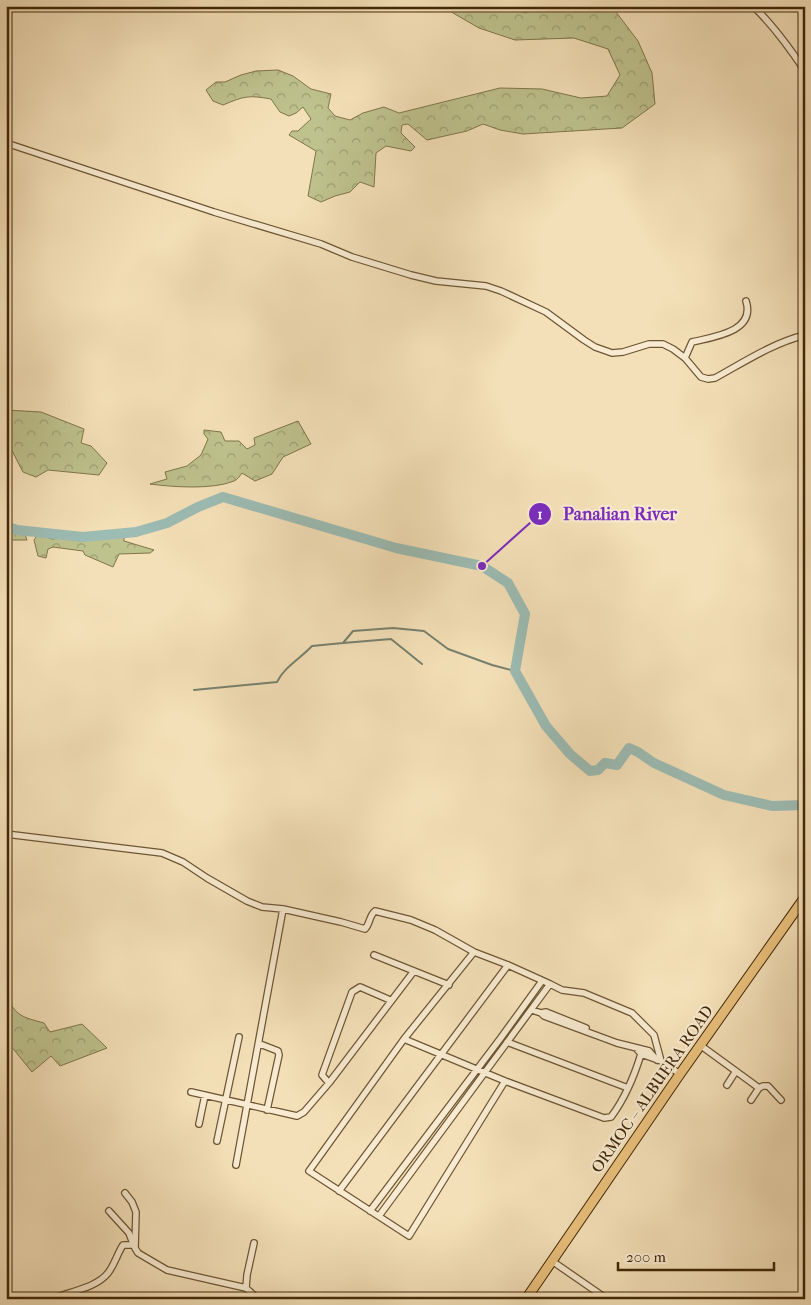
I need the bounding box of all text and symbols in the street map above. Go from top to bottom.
callout: Panalian River [528,498,687,531]
text: Panalian River [563,504,677,525]
text: 1 [537,505,543,523]
street label: ORMOC – ALBUERA ROAD [587,1002,717,1176]
scale bar [618,1240,775,1272]
text: 200 m [626,1248,666,1266]

